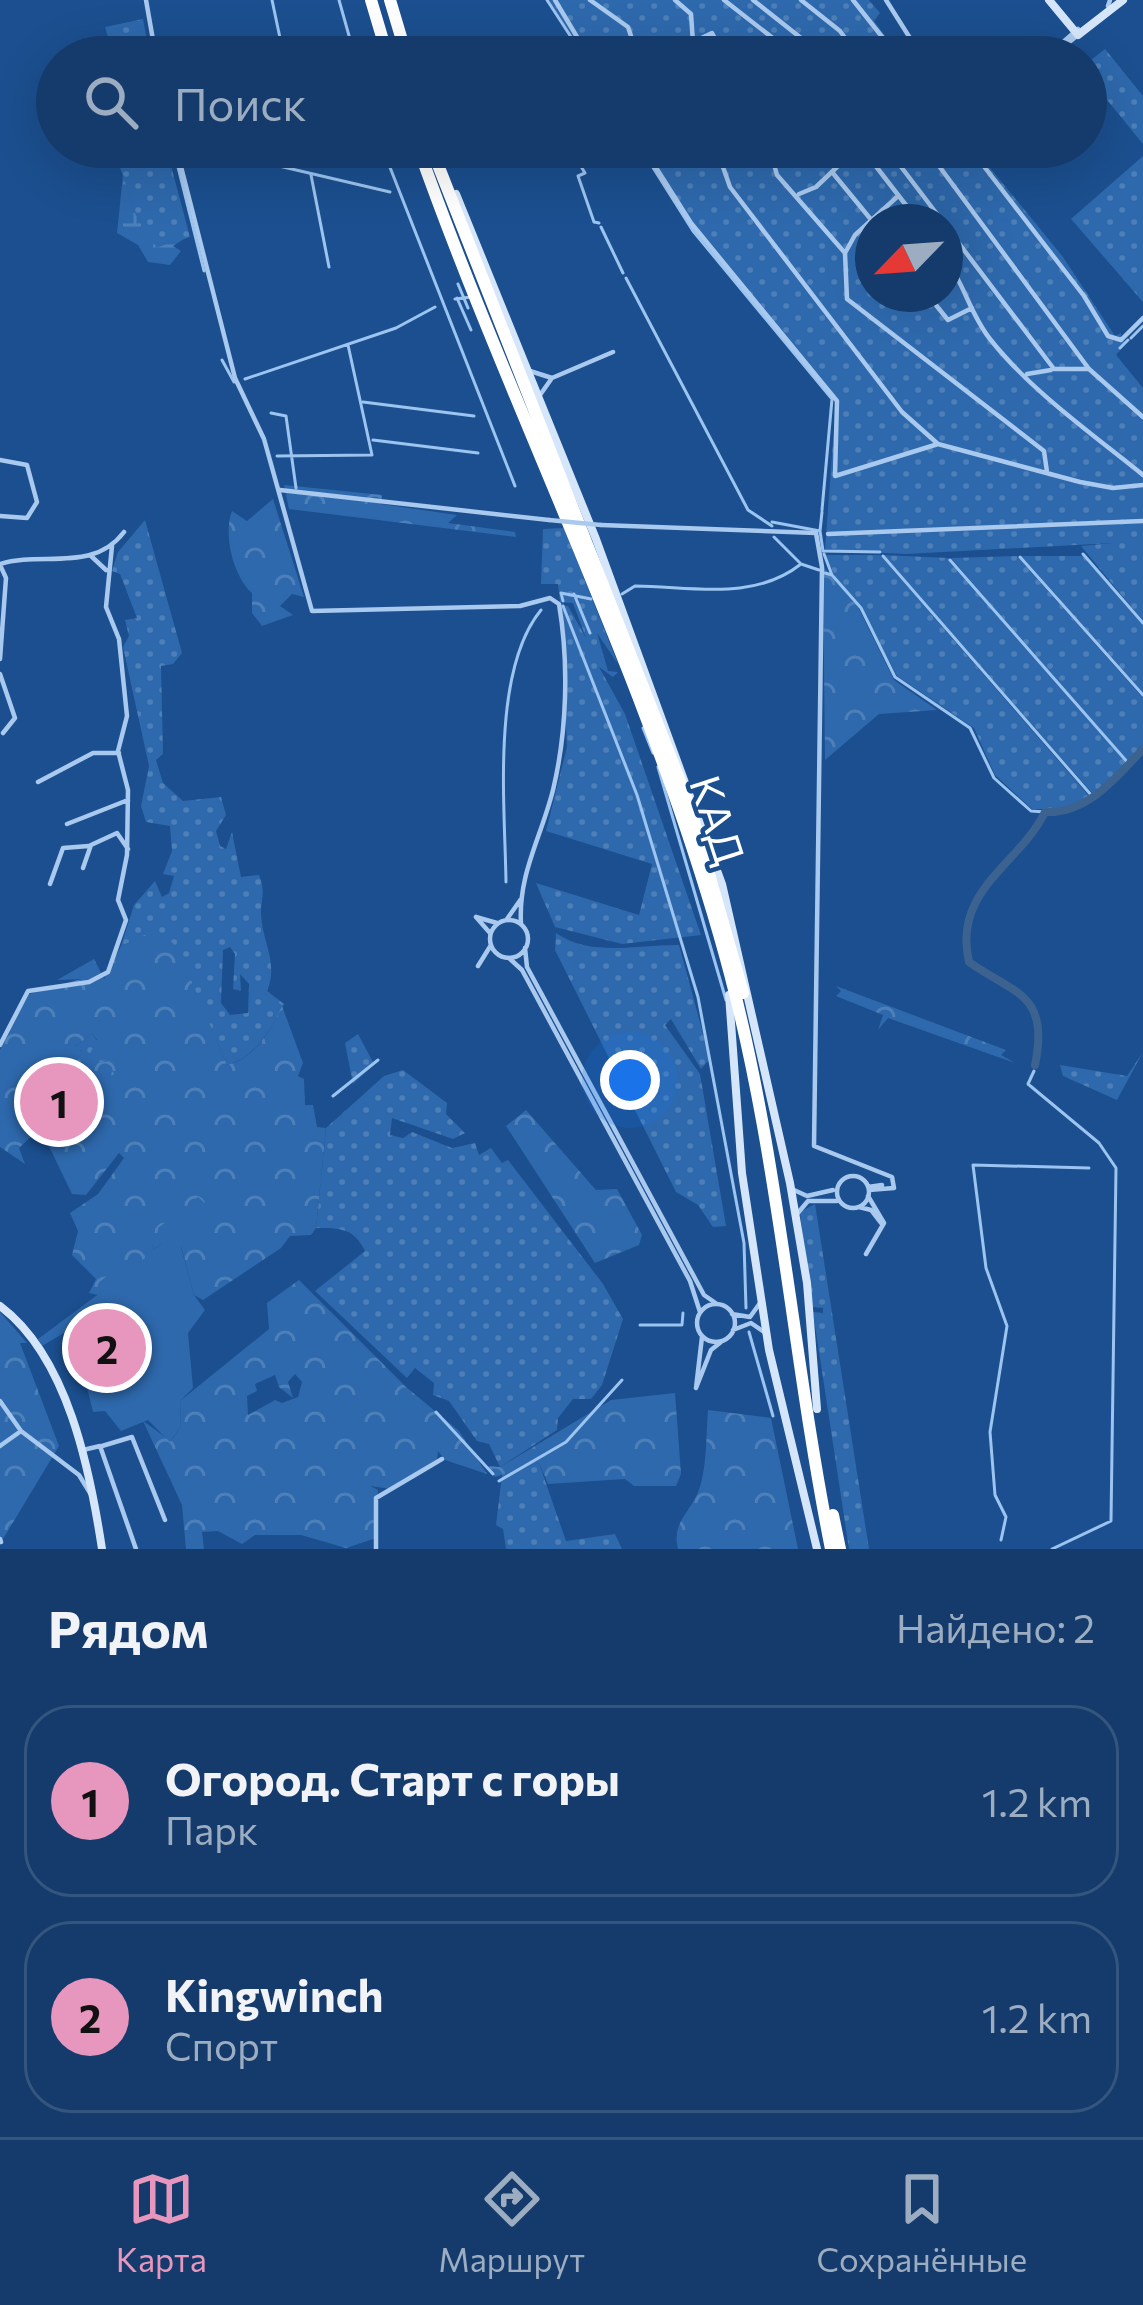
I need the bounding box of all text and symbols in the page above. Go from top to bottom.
search box [36,36,1107,168]
icon: search [78,69,144,135]
text: Поиск [174,75,307,130]
north arrow [855,204,963,312]
street label: КАД [680,769,758,870]
your location [600,1050,660,1110]
pin: 1 [20,1057,98,1147]
pin: 2 [68,1303,146,1393]
text: Рядом [48,1596,209,1659]
text: Найдено: 2 [896,1603,1095,1651]
text: Огород. Старт с горы [165,1750,620,1805]
text: 1 [81,1777,99,1825]
text: 1.2 km [982,1777,1092,1825]
text: Парк [165,1805,258,1853]
text: Kingwinch [165,1966,384,2021]
text: 2 [79,1993,101,2041]
text: 1.2 km [982,1993,1092,2041]
text: Спорт [165,2021,278,2069]
tab: Карта [116,2166,207,2279]
tab: Маршрут [438,2166,585,2279]
tab: Сохранённые [817,2166,1027,2279]

